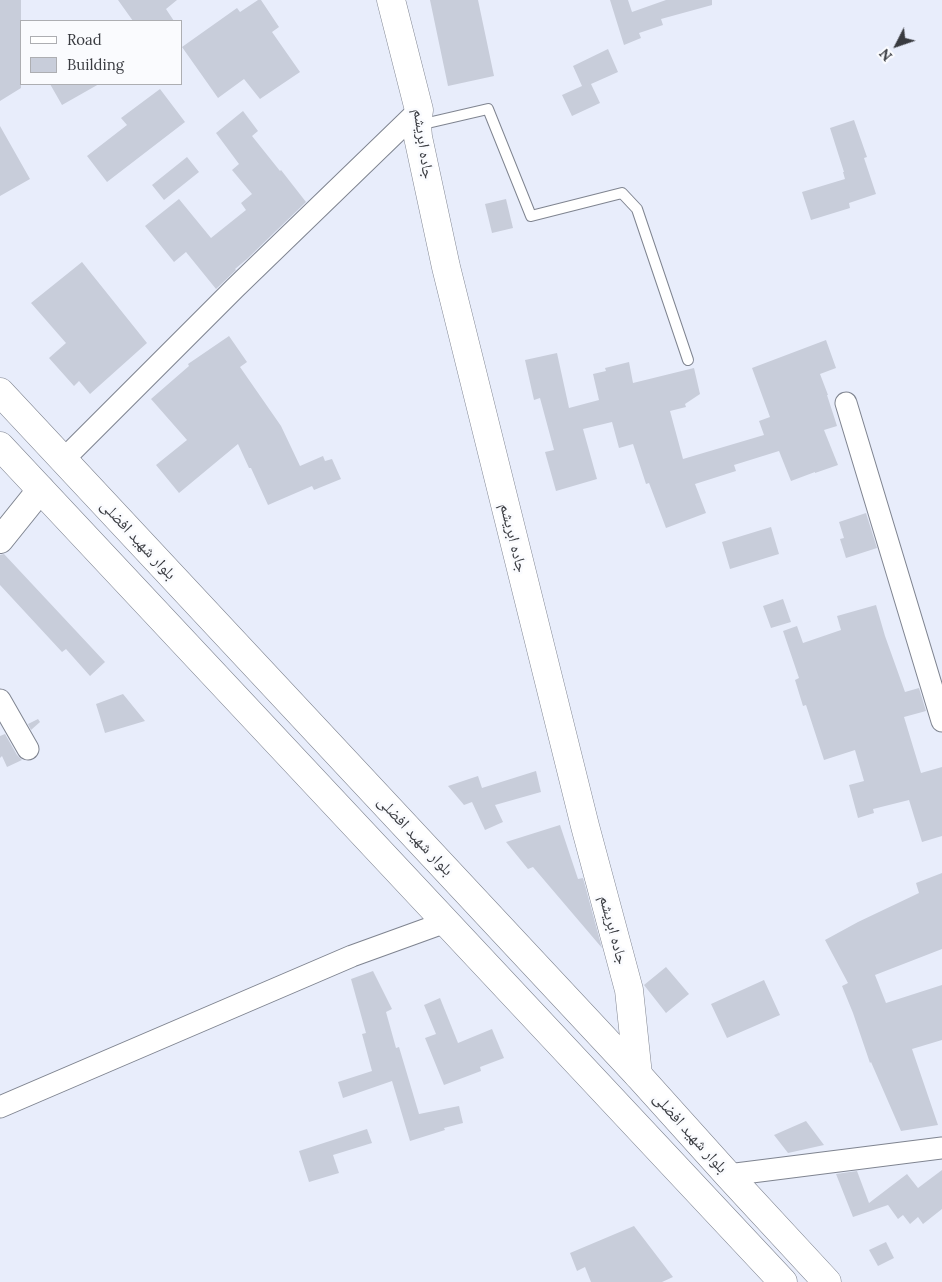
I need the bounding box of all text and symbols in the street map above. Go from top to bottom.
legend [20,20,182,85]
north arrow [872,20,922,70]
text: Road [67,30,102,49]
text: N [875,45,896,65]
text: Building [67,55,124,74]
street label: جاده ابریشم [409,108,437,180]
street label: بلوار شهید افضلی [96,496,180,584]
street label: جاده ابریشم [495,501,531,575]
street label: بلوار شهید افضلی [373,792,457,880]
street label: جاده ابریشم [595,893,631,967]
street label: بلوار شهید افضلی [649,1089,731,1177]

